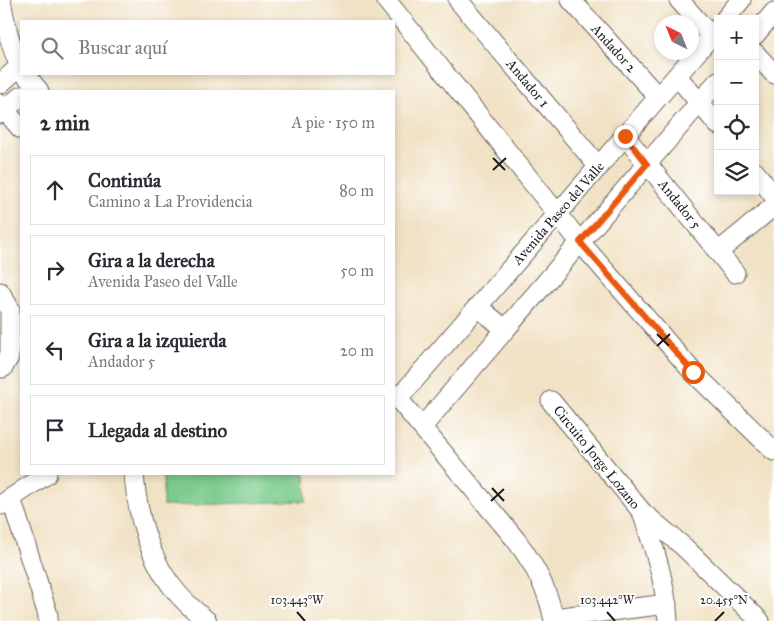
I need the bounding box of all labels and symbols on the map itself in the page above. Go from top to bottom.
north arrow [654,15,699,60]
street label: Andador 2 [587,20,640,76]
street label: Andador 1 [502,55,553,111]
route end [614,125,637,148]
street label: Avenida Paseo del Valle [508,158,608,269]
street label: Andador 5 [654,175,705,233]
route start [682,361,705,384]
street label: Circuito Jorge Lozano [549,402,644,513]
text: 103.443°W [271,593,324,607]
text: 103.442°W [580,593,635,607]
text: 20.455°N [700,593,748,607]

